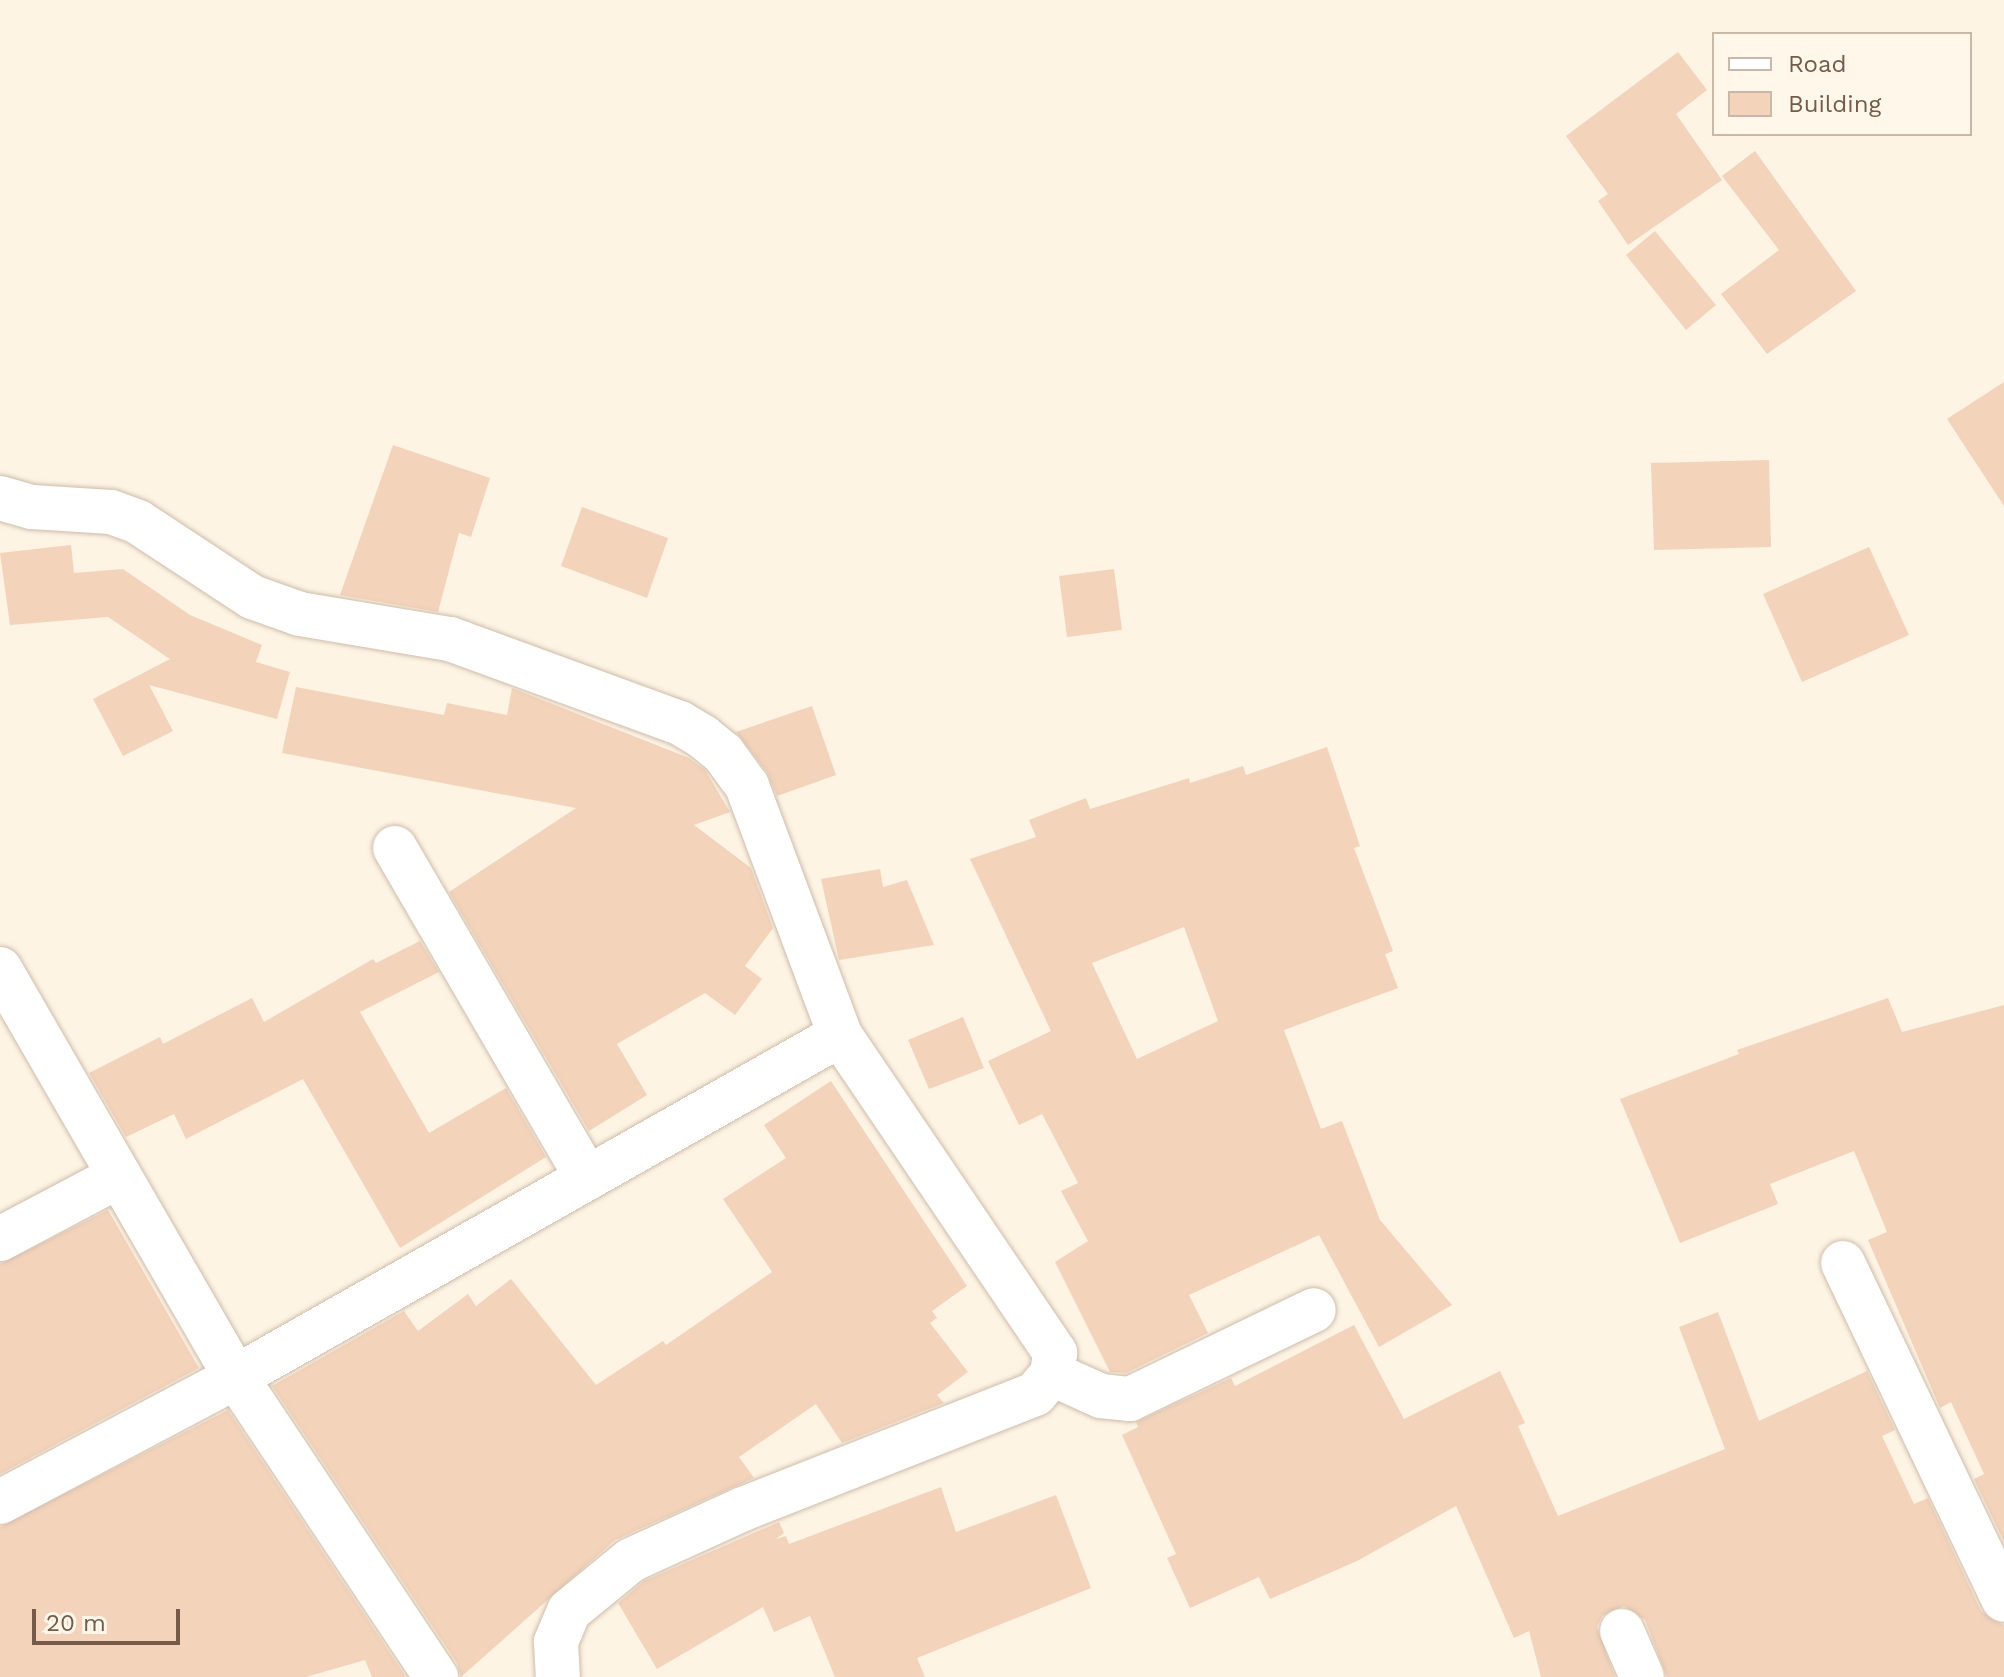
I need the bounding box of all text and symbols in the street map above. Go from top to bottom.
legend [1712,32,1972,136]
text: Road [1788,50,1847,78]
text: Building [1788,90,1881,118]
scale bar [36,1593,184,1643]
text: 20 m [46,1609,106,1637]

